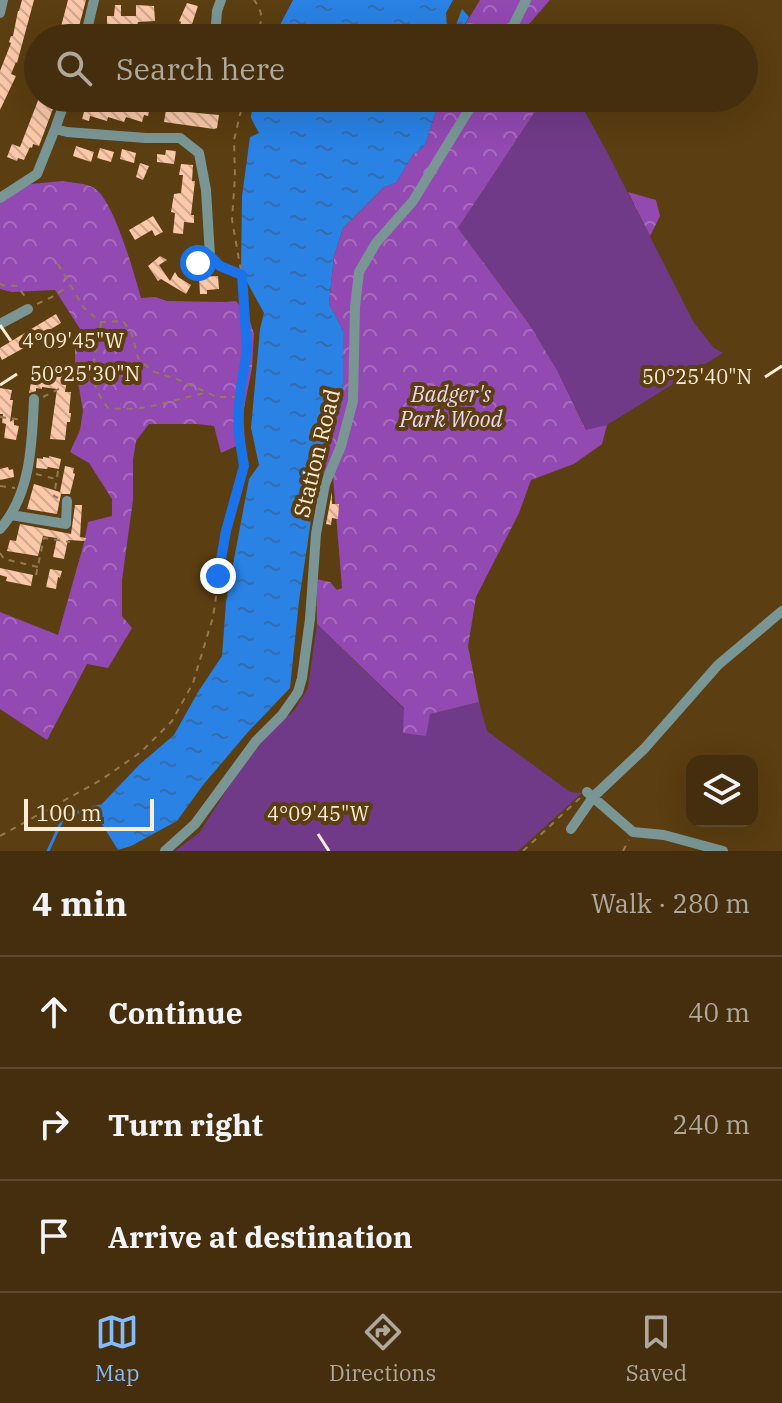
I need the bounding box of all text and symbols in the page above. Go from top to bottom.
search box [24,24,758,112]
icon: search [52,46,96,90]
text: Search here [116,49,285,88]
route start [180,245,216,281]
text: 4°09'45"W [22,327,124,354]
text: 50°25'30"N [30,360,140,387]
text: 50°25'40"N [642,363,752,390]
park label: Badger's Park Wood [398,379,504,433]
street label: Station Road [286,386,346,520]
route end [200,558,236,594]
map controls [686,755,758,827]
button: layers [686,755,758,827]
scale bar [24,795,154,831]
text: 100 m [36,798,102,827]
text: 4°09'45"W [267,800,369,827]
text: 4 min [32,881,127,925]
text: Walk · 280 m [591,886,750,920]
icon: ahead [32,990,76,1034]
text: Continue [108,993,243,1032]
text: 40 m [688,995,750,1029]
icon: right [32,1102,76,1146]
text: Turn right [108,1105,263,1144]
text: 240 m [672,1107,750,1141]
icon: arrive [32,1214,76,1258]
text: Arrive at destination [108,1217,413,1256]
tab: Map [95,1310,139,1387]
tab: Directions [329,1310,436,1387]
tab: Saved [626,1310,687,1387]

